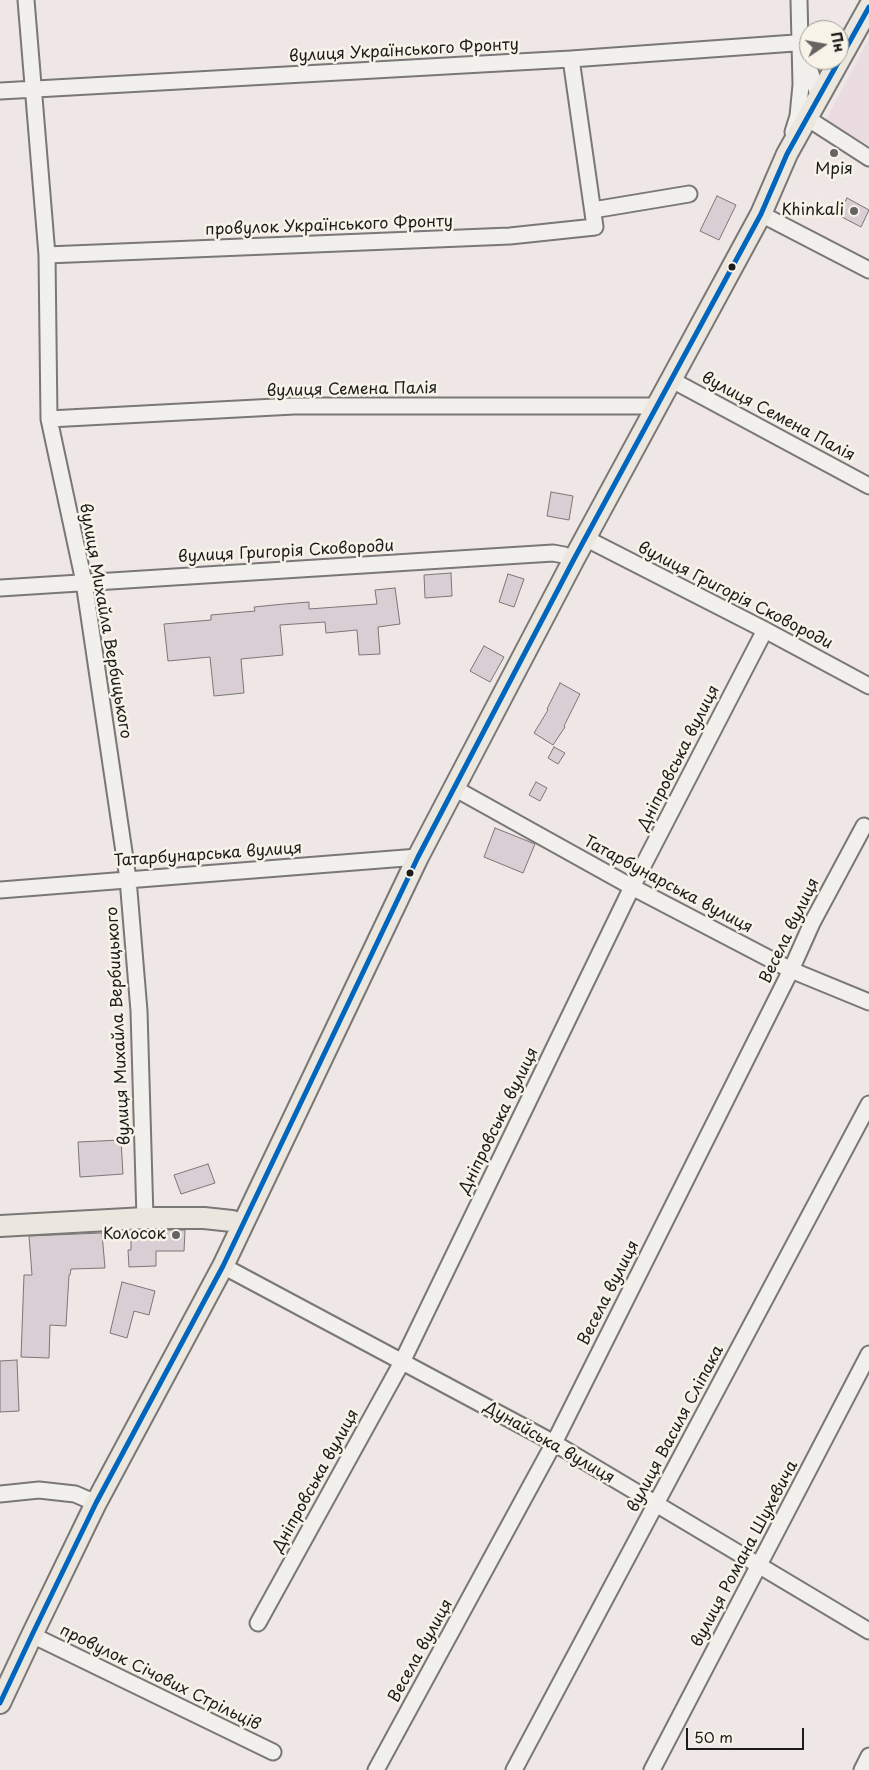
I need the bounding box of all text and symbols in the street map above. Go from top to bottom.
north arrow [799,20,849,70]
text: Пн [826,30,851,54]
street label: вулиця Українського Фронту [288,35,520,67]
marker: Мрія [828,147,840,159]
place label: Мрія [815,160,853,180]
place label: Khinkali [781,201,844,221]
marker: Khinkali [848,205,860,217]
street label: провулок Українського Фронту [205,212,453,240]
unlabelled marker [727,262,737,272]
street label: вулиця Семена Палія [698,368,858,466]
street label: вулиця Семена Палія [266,379,438,401]
street label: вулиця Михайла Вербицького [75,502,135,740]
street label: вулиця Григорія Сковороди [178,537,394,567]
street label: вулиця Григорія Сковороди [634,538,836,654]
street label: Дніпровська вулиця [634,682,724,834]
street label: Татарбунарська вулиця [580,832,756,938]
street label: Татарбунарська вулиця [113,839,303,871]
unlabelled marker [405,868,415,878]
street label: Весела вулиця [756,875,824,987]
street label: вулиця Михайла Вербицького [103,906,135,1146]
street label: Дніпровська вулиця [455,1045,543,1197]
place label: Колосок [103,1225,166,1245]
marker: Колосок [170,1229,182,1241]
street label: Весела вулиця [574,1237,644,1349]
street label: вулиця Василя Сліпака [624,1342,728,1516]
street label: Дунайська вулиця [480,1398,618,1488]
street label: Дніпровська вулиця [269,1406,363,1556]
street label: вулиця Романа Шухевича [688,1458,802,1650]
street label: Весела вулиця [385,1596,457,1706]
street label: провулок Січових Стрільців [56,1621,264,1735]
scale bar [689,1718,806,1750]
text: 50 m [694,1725,733,1748]

